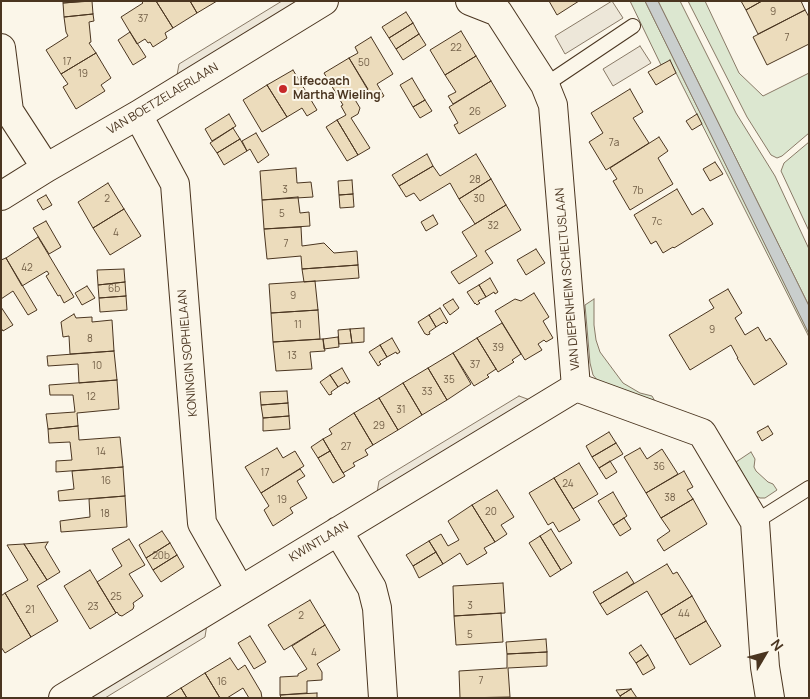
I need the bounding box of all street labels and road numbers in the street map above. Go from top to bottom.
street label: VAN BOETZELAERLAAN [105,60,221,138]
street label: VAN DIEPENHEIM SCHELTUSLAAN [553,187,583,371]
street label: KONINGIN SOPHIELAAN [175,289,201,417]
street label: KWINTLAAN [287,519,351,565]

